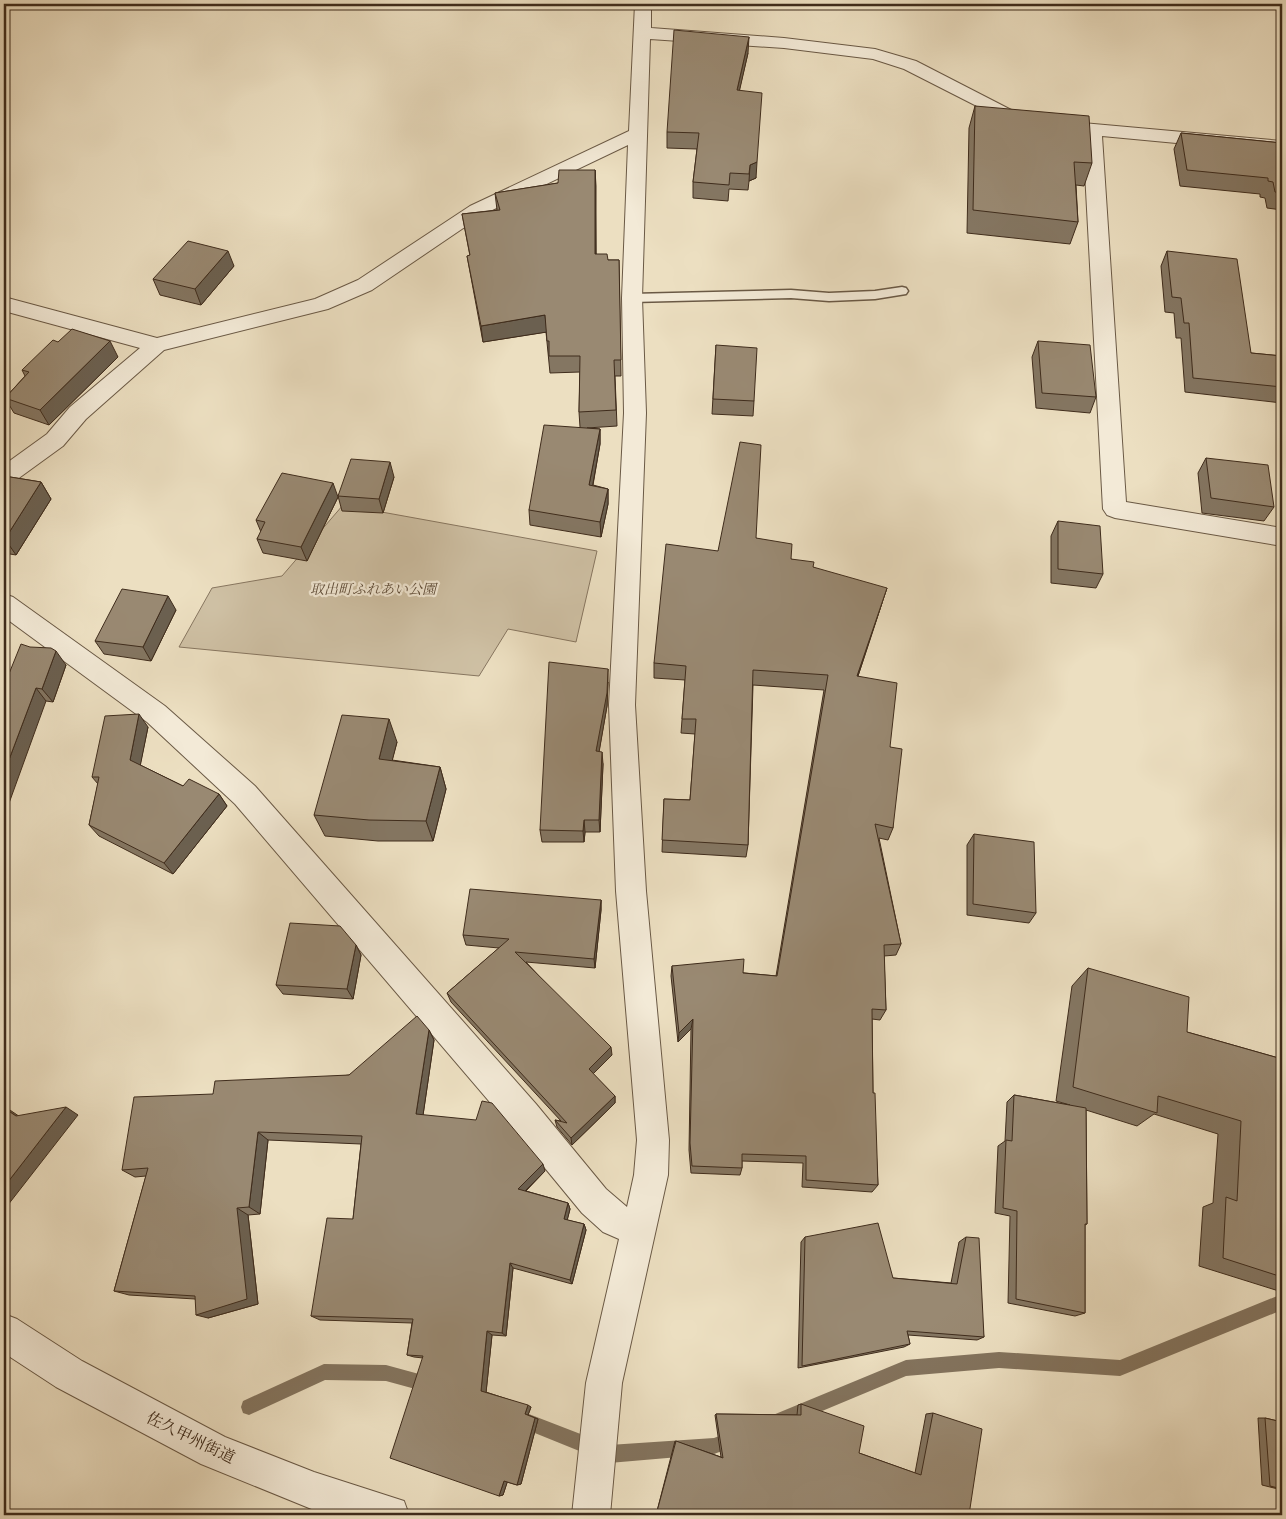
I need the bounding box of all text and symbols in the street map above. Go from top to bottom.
park label: 取出町ふれあい公園 [310,580,438,598]
street label: 佐久甲州街道 [143,1407,239,1467]

